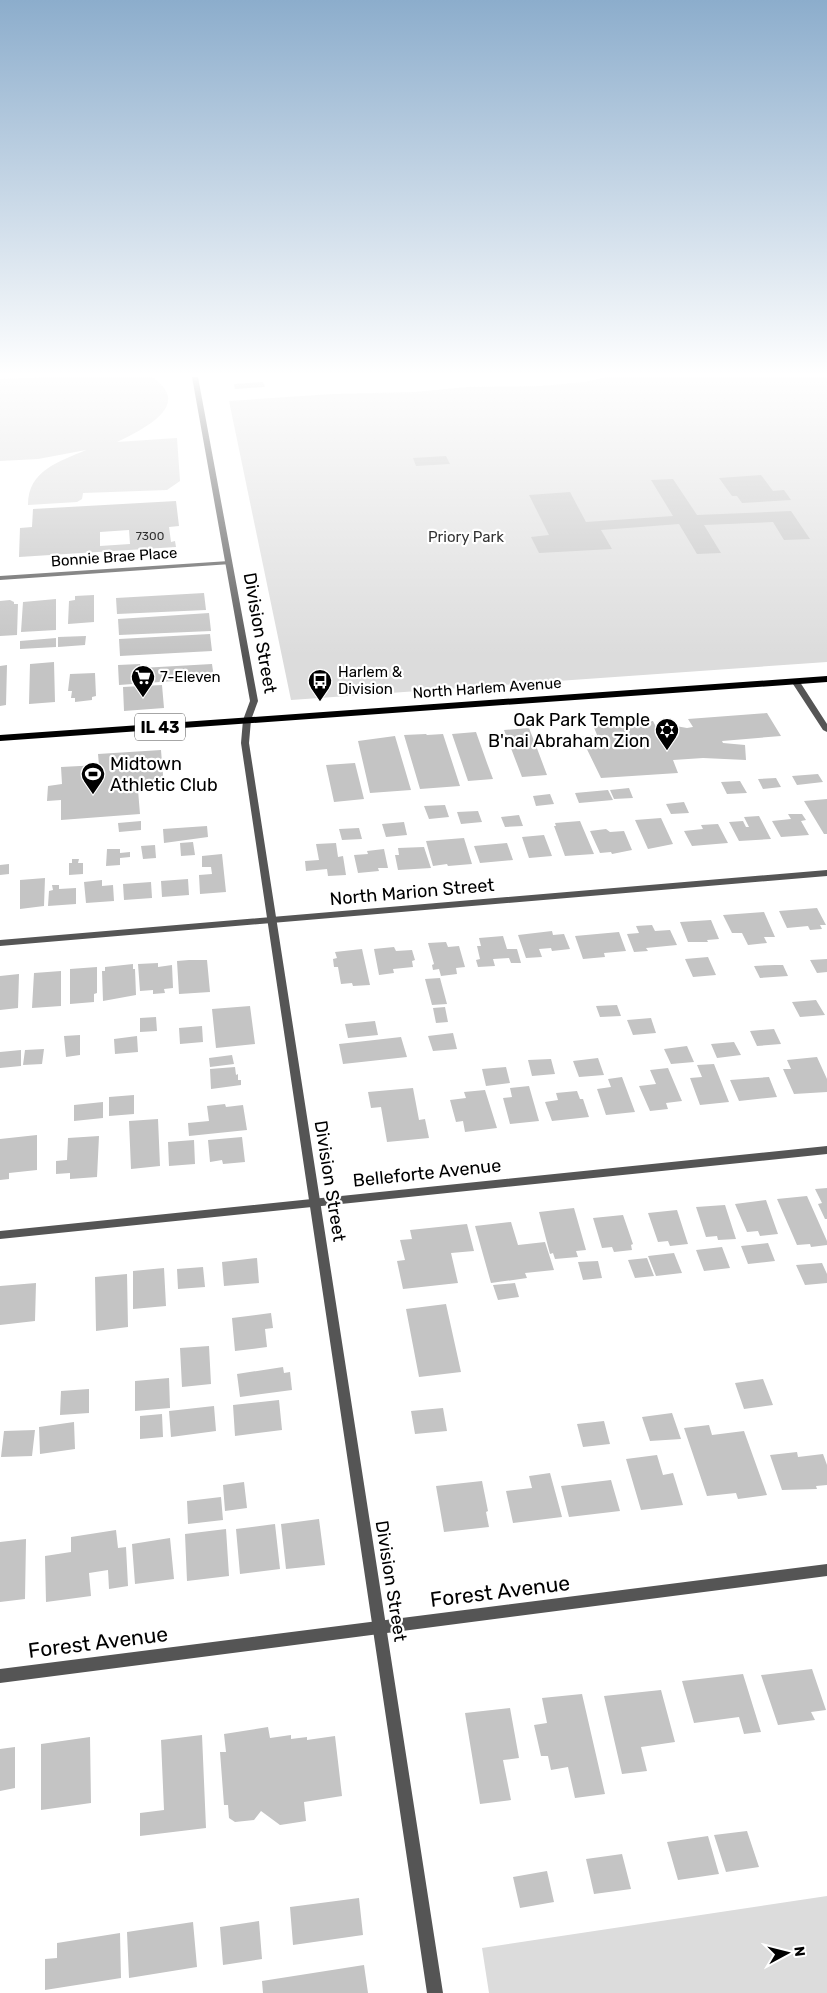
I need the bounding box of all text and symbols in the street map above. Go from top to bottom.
park label: Priory Park [428,528,504,546]
house number: 7300 [136,529,164,543]
street label: Bonnie Brae Place [50,544,178,570]
street label: Division Street [239,571,281,695]
place label: Harlem & Division [338,663,403,698]
supermarket icon: 7-Eleven [130,664,156,698]
place label: 7-Eleven [160,668,221,686]
bus stop icon: Harlem & Division [307,668,333,702]
street label: North Harlem Avenue [412,674,562,702]
place label: Oak Park Temple B'nai Abraham Zion [488,709,650,752]
road number: IL 43 [135,714,185,740]
synagogue icon: Oak Park Temple B'nai Abraham Zion [654,717,680,751]
place label: Midtown Athletic Club [110,753,218,796]
sports icon: Midtown Athletic Club [80,761,106,795]
street label: North Marion Street [329,874,495,910]
street label: Division Street [310,1119,350,1243]
street label: Belleforte Avenue [352,1154,502,1192]
street label: Division Street [371,1519,411,1643]
street label: Forest Avenue [429,1570,571,1612]
street label: Forest Avenue [27,1621,169,1663]
north arrow [762,1928,812,1978]
text: N [790,1945,808,1958]

